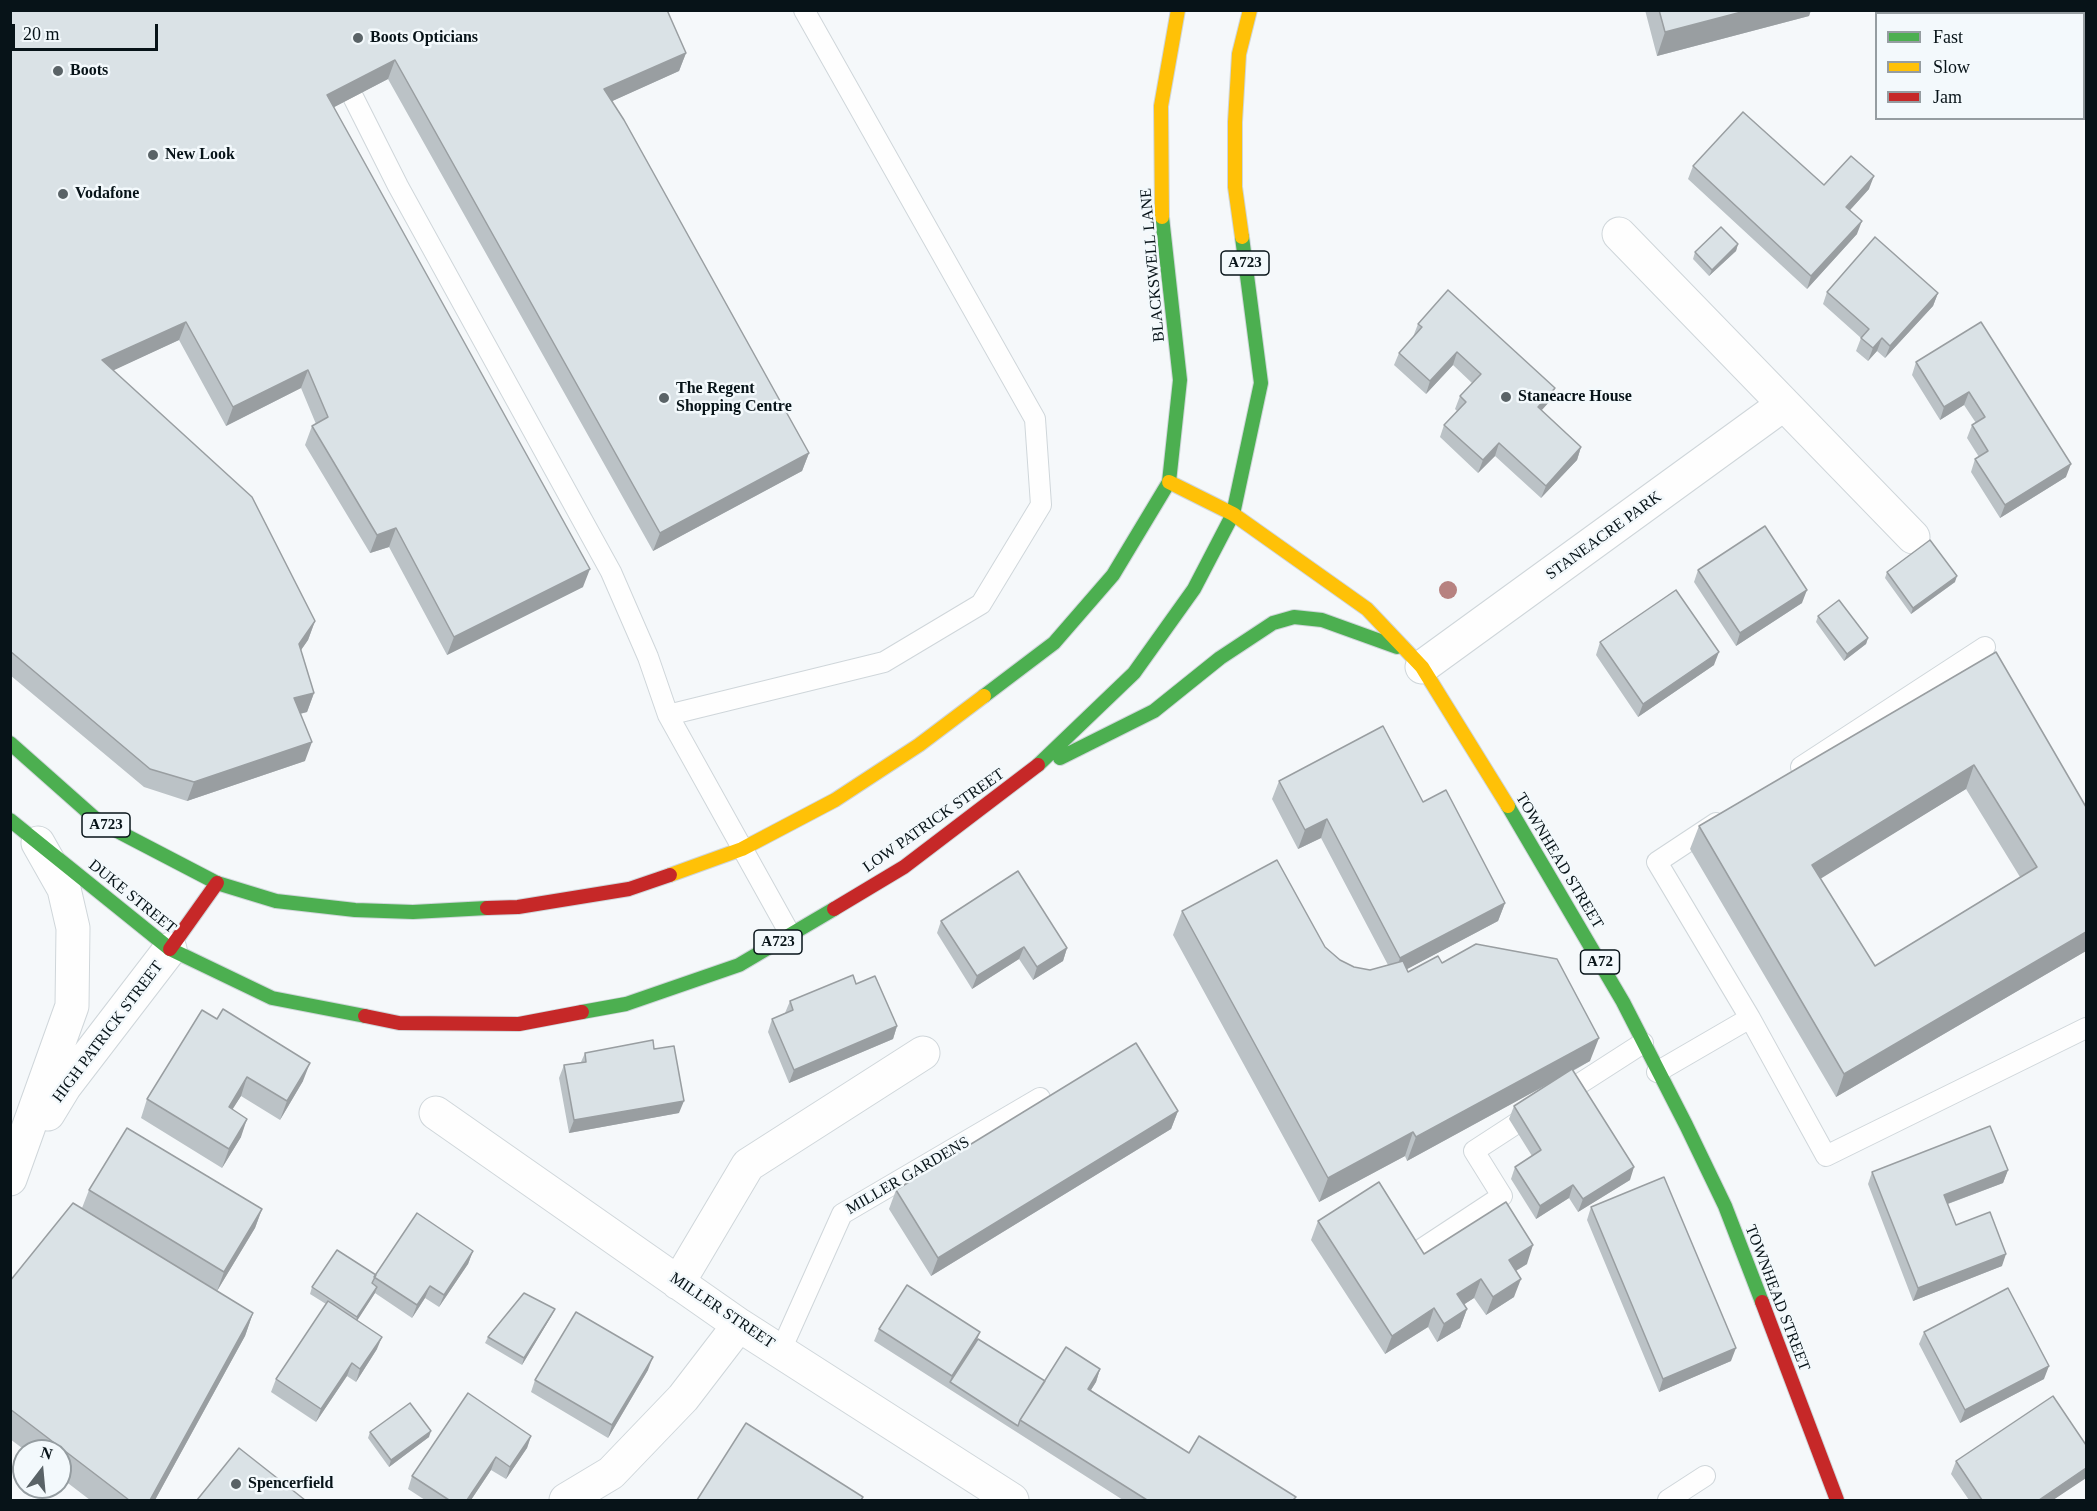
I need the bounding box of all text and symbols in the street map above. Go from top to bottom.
scale bar [15,12,160,50]
legend [1875,12,2085,120]
text: 20 m [23,24,60,44]
text: Fast [1933,27,1963,47]
place label: Boots Opticians [370,28,478,48]
marker: Boots Opticians [351,31,365,45]
text: Slow [1933,57,1970,77]
place label: Boots [70,61,108,81]
marker: Boots [51,64,65,78]
text: Jam [1933,87,1962,107]
place label: New Look [165,145,235,165]
marker: New Look [146,148,160,162]
place label: Vodafone [75,184,139,204]
marker: Vodafone [56,187,70,201]
street label: BLACKSWELL LANE [1137,187,1169,343]
road number: A723 [1221,251,1269,275]
place label: The Regent Shopping Centre [676,379,792,417]
place label: Staneacre House [1518,387,1632,407]
marker: Staneacre House [1499,390,1513,404]
marker: The Regent Shopping Centre [657,391,671,405]
street label: STANEACRE PARK [1542,488,1666,584]
street label: LOW PATRICK STREET [860,765,1008,877]
street label: TOWNHEAD STREET [1511,790,1607,932]
road number: A723 [82,813,130,837]
street label: DUKE STREET [84,856,180,938]
road number: A723 [754,930,802,954]
road number: A72 [1580,950,1620,974]
street label: HIGH PATRICK STREET [49,958,167,1106]
street label: MILLER GARDENS [843,1133,973,1219]
street label: TOWNHEAD STREET [1740,1222,1814,1374]
street label: MILLER STREET [666,1269,778,1353]
north arrow [12,1439,72,1499]
text: N [39,1443,54,1463]
place label: Spencerfield [248,1474,333,1494]
marker: Spencerfield [229,1477,243,1491]

